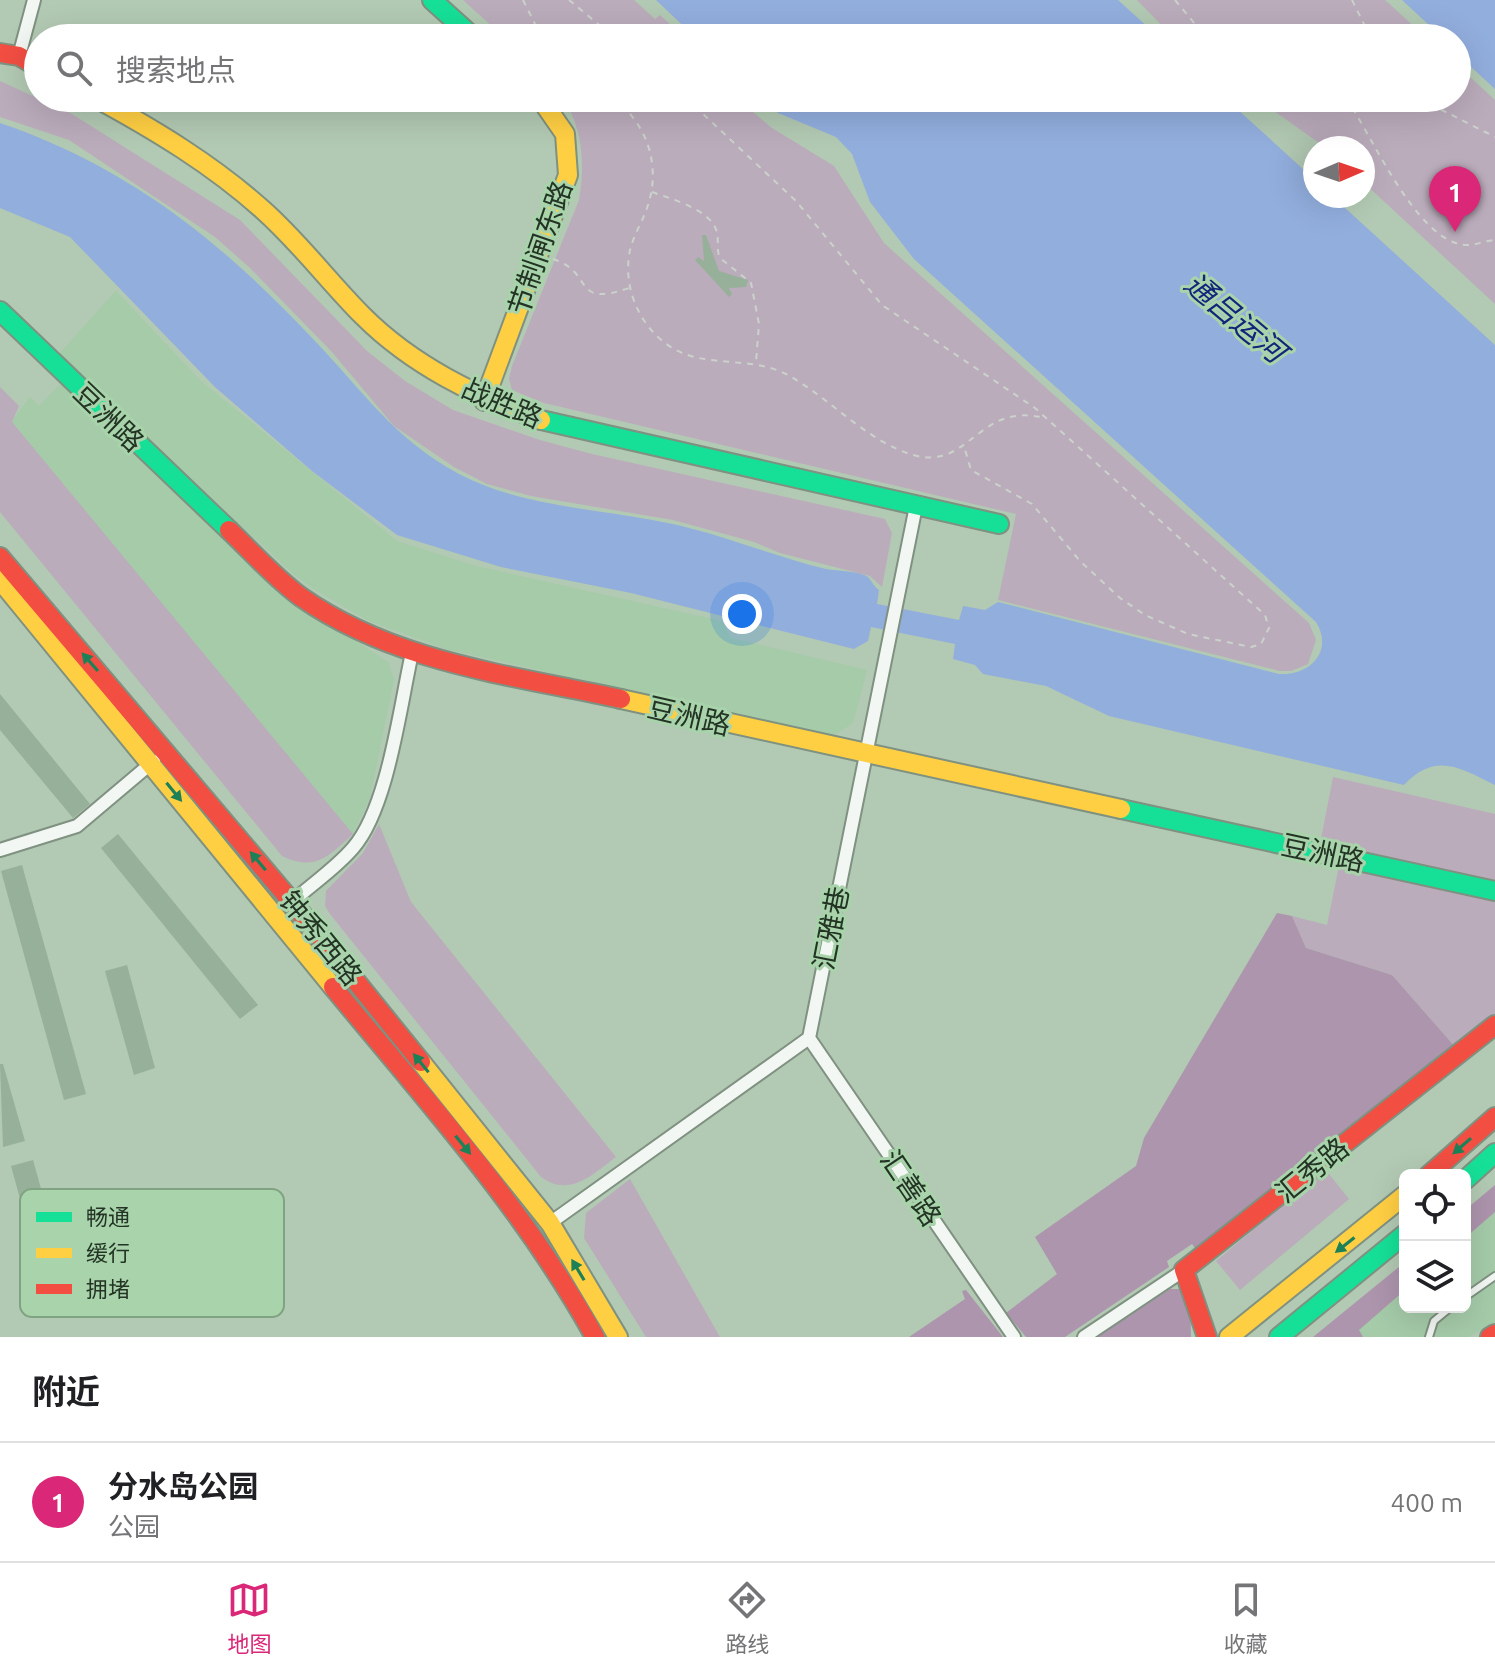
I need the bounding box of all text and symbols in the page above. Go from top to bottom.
search box [24,24,1471,112]
icon: search [52,46,96,90]
text: 搜索地点 [116,53,236,87]
north arrow [1303,136,1375,208]
pin: 1 [1429,166,1481,232]
street label: 节制闸东路 [502,177,577,319]
water label: 通吕运河 [1179,266,1296,372]
street label: 战胜路 [457,372,547,433]
street label: 豆洲路 [68,376,150,457]
your location [722,594,762,634]
one-way arrow [82,653,99,673]
street label: 豆洲路 [645,691,734,740]
one-way arrow [165,782,182,802]
street label: 豆洲路 [1279,829,1367,876]
one-way arrow [250,851,267,871]
street label: 钟秀西路 [274,884,369,991]
street label: 汇雅巷 [807,884,854,972]
one-way arrow [413,1053,430,1073]
street label: 汇秀路 [1269,1131,1354,1208]
one-way arrow [454,1135,471,1155]
one-way arrow [1452,1137,1472,1155]
street label: 汇善路 [875,1144,948,1231]
map controls [1399,1169,1471,1313]
button: locate [1399,1169,1471,1241]
legend [20,1189,284,1317]
text: 畅通 [86,1204,130,1229]
one-way arrow [1335,1237,1355,1253]
text: 缓行 [86,1240,130,1265]
button: layers [1399,1241,1471,1313]
one-way arrow [571,1259,585,1281]
text: 拥堵 [86,1276,130,1301]
text: 附近 [32,1372,100,1410]
text: 分水岛公园 [108,1469,258,1503]
text: 1 [51,1488,65,1517]
text: 400 m [1391,1488,1463,1517]
text: 公园 [108,1512,160,1541]
tab: 地图 [227,1578,271,1658]
tab: 路线 [725,1578,770,1658]
tab: 收藏 [1224,1578,1268,1658]

